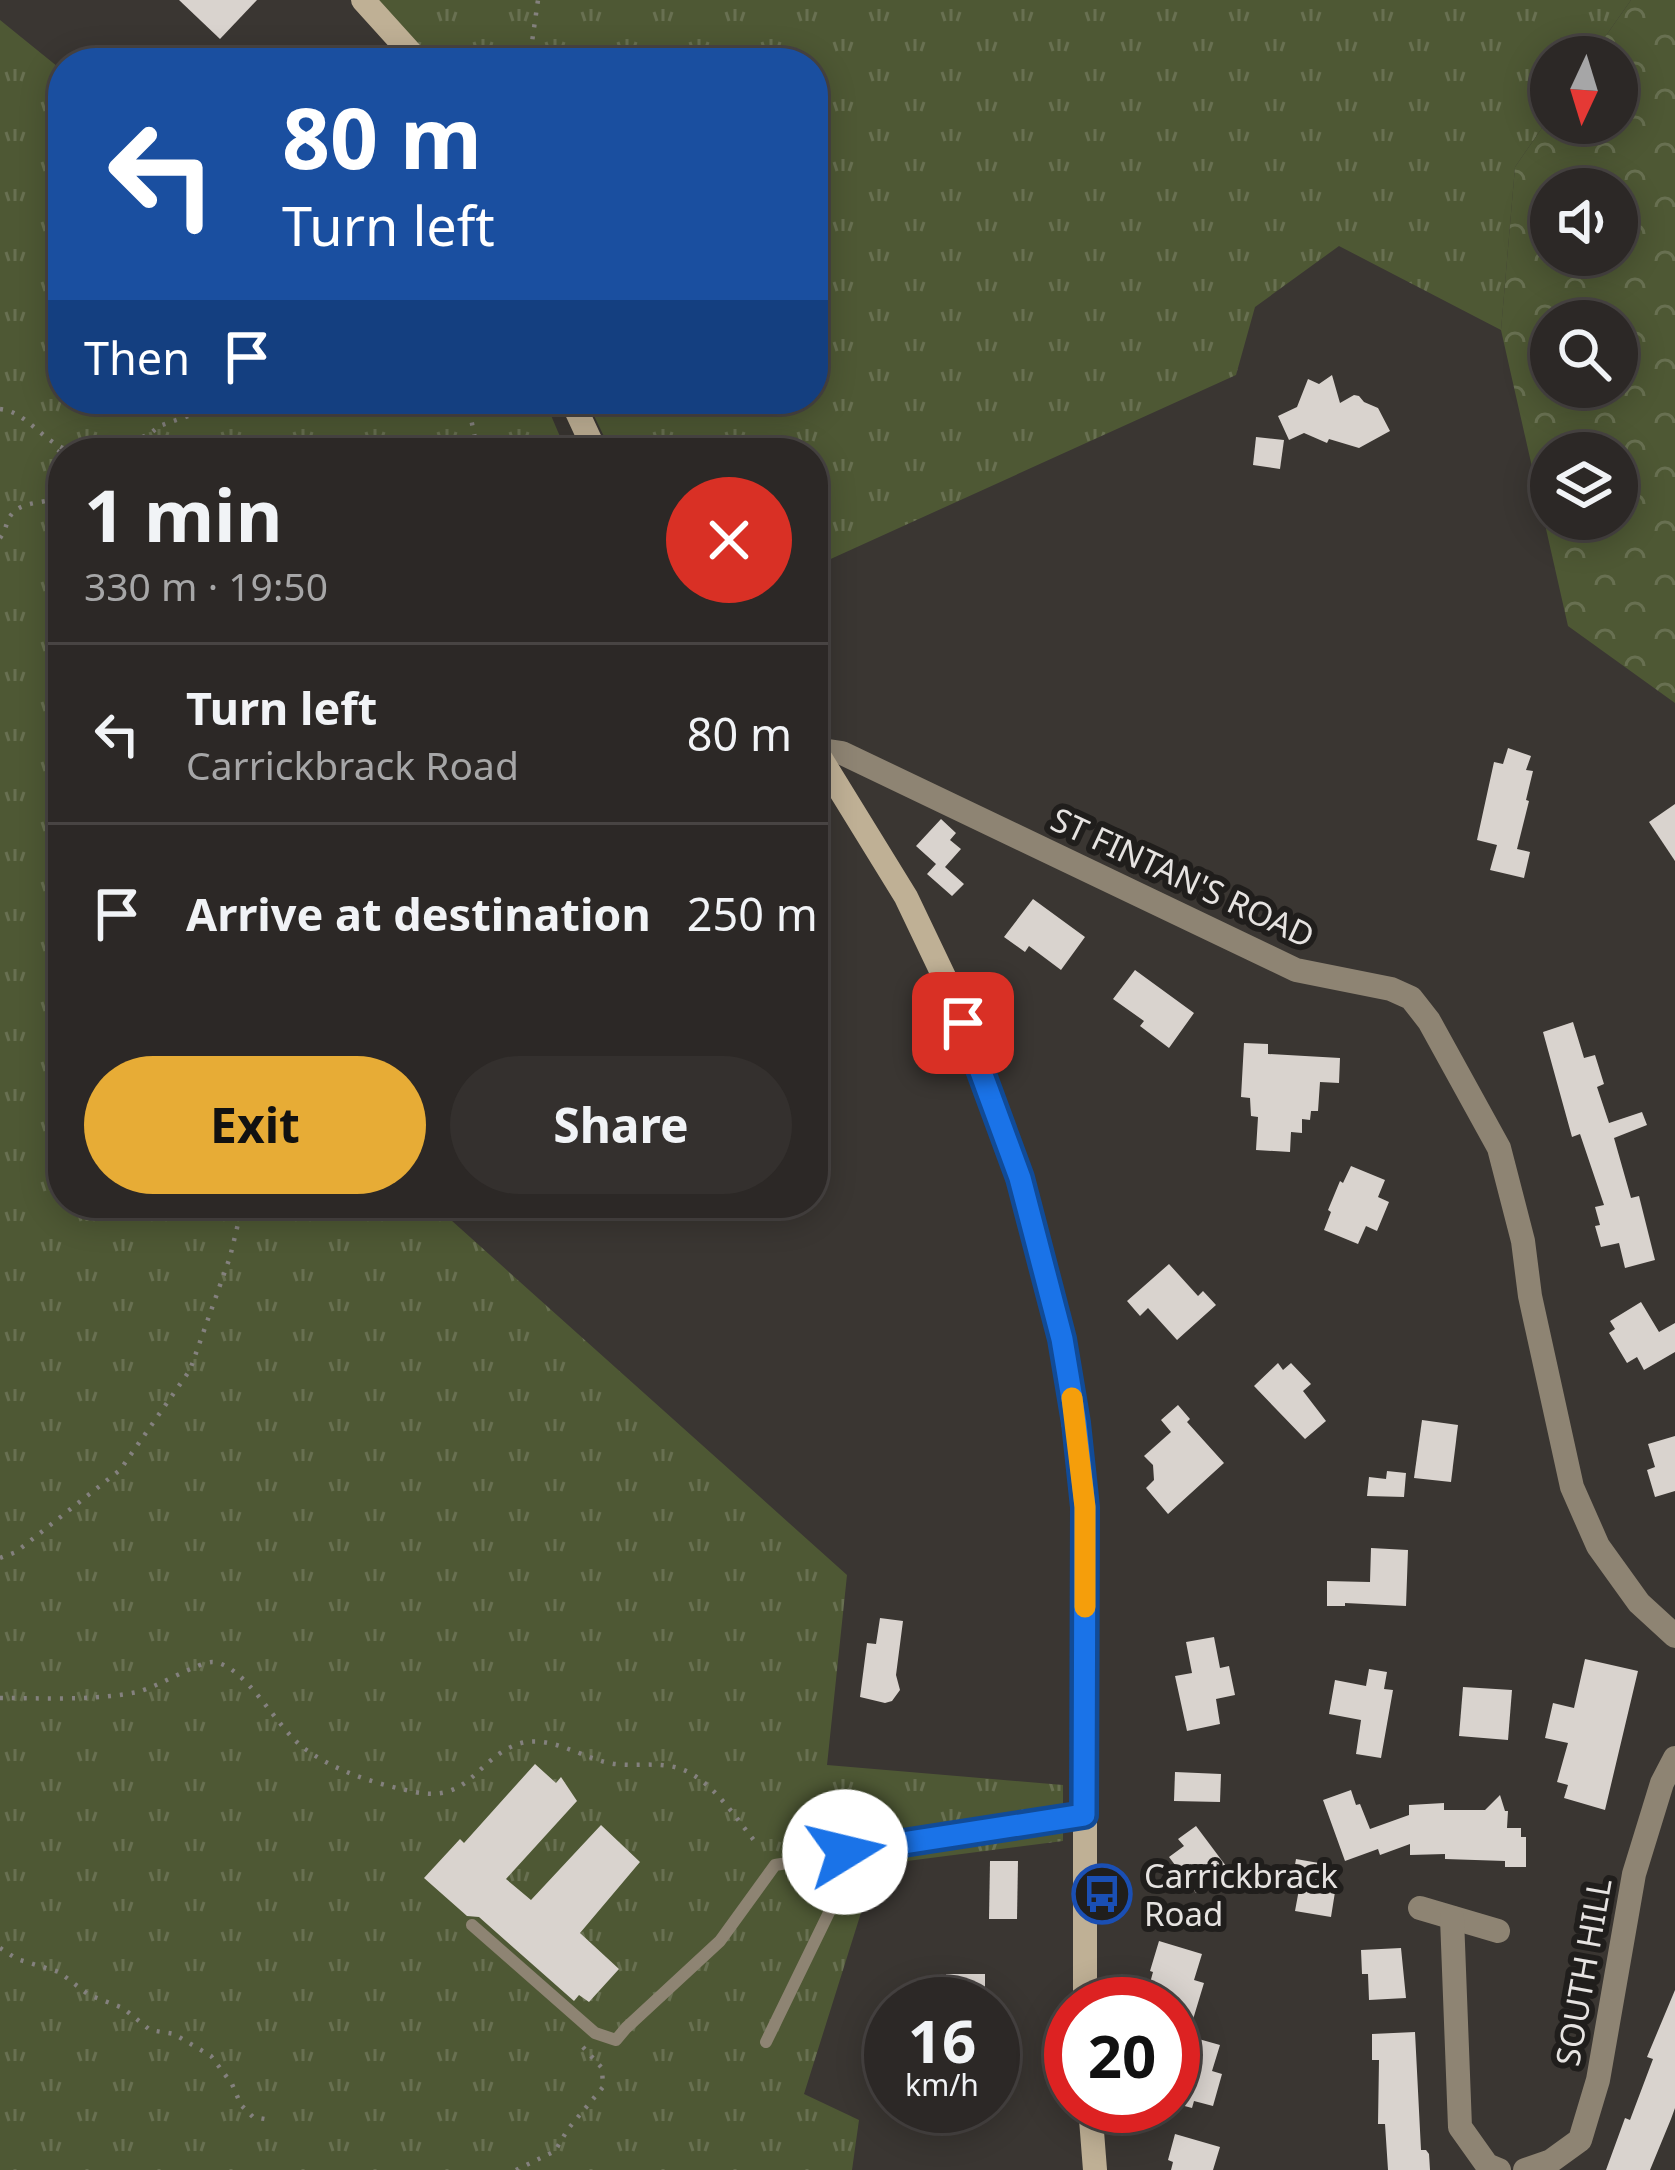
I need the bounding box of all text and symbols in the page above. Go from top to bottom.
north arrow [1530,36,1638,144]
map controls [1530,36,1638,540]
text: 80 m [282,79,482,194]
icon: left [84,96,240,252]
button: sound [1530,168,1638,276]
text: Turn left [282,188,495,262]
button: search [1530,300,1638,408]
icon: arrive [214,324,280,390]
text: Then [84,327,190,388]
button: layers [1530,432,1638,540]
text: 1 min [84,465,282,563]
button: close [666,477,792,603]
text: 330 m · 19:50 [84,559,328,612]
text: Turn left [186,677,377,738]
icon: left [84,701,150,767]
text: 80 m [687,703,792,764]
text: Carrickbrack Road [186,738,519,791]
street label: ST FINTAN'S ROAD [1044,796,1322,958]
icon: arrive [84,881,150,947]
text: Arrive at destination [186,883,651,944]
text: 250 m [687,883,818,944]
pin [912,972,1014,1074]
icon: arrive [930,990,996,1056]
button: Exit [84,1056,426,1194]
button: Share [450,1056,792,1194]
position arrow [782,1789,908,1915]
place label: Carrickbrack Road [1144,1853,1338,1936]
bus stop icon: Carrickbrack Road [1071,1863,1133,1925]
street label: SOUTH HILL [1544,1875,1622,2069]
speed limit sign: 20 [1044,1977,1200,2133]
text: 16 [908,1999,976,2081]
text: km/h [905,2064,979,2105]

